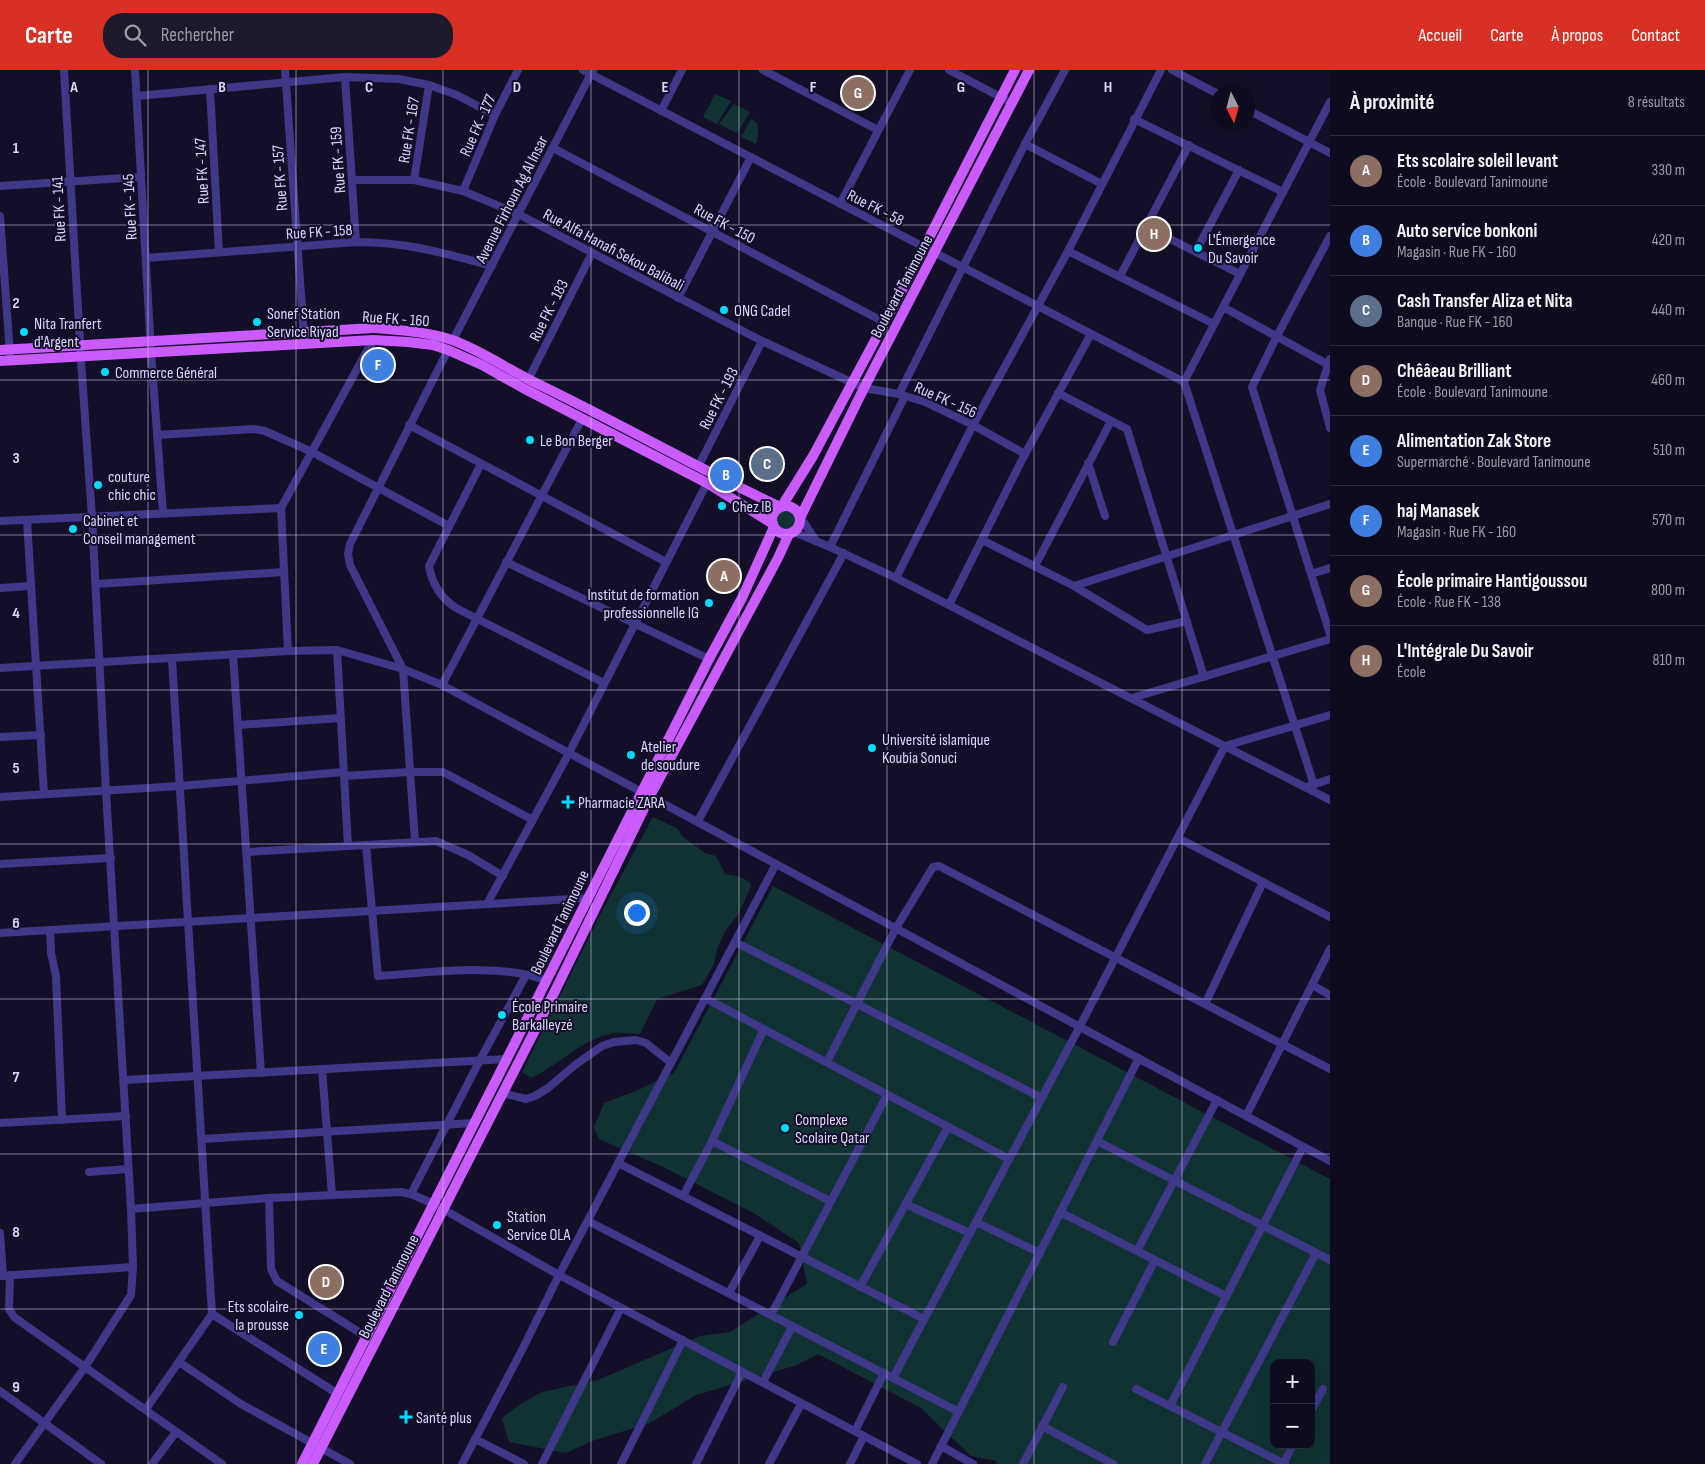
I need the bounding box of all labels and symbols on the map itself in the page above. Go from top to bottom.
pin: G [842,74,874,112]
text: A [69,78,78,97]
text: B [218,78,226,97]
text: C [365,78,373,97]
text: D [513,78,521,97]
text: E [662,78,669,97]
text: F [810,78,817,97]
text: G [957,78,965,97]
text: H [1104,78,1112,97]
north arrow [1210,85,1255,130]
street label: Rue FK - 177 [456,91,501,160]
street label: Rue FK - 167 [395,95,424,165]
street label: Rue FK - 159 [327,126,350,194]
street label: Avenue Firhoun Ag Al Insar [472,133,553,267]
street label: Rue FK - 147 [191,137,214,204]
text: 1 [13,139,20,158]
street label: Rue FK - 157 [269,144,292,211]
street label: Rue FK - 145 [119,173,142,241]
street label: Rue FK - 141 [48,175,71,242]
street label: Rue FK - 58 [844,186,907,231]
street label: Rue FK - 150 [690,200,758,248]
street label: Rue Alfa Hanafi Sekou Balibali [540,205,687,296]
pin: H [1138,215,1170,253]
street label: Rue FK - 158 [285,221,353,244]
place label: L'Émergence Du Savoir [1208,231,1275,268]
street label: Boulevard Tanimoune [867,232,937,341]
marker: L'Émergence Du Savoir [1192,242,1204,254]
street label: Rue FK - 183 [526,277,573,345]
text: 2 [12,294,20,313]
place label: ONG Cadel [734,302,790,321]
marker: ONG Cadel [718,304,730,316]
place label: Sonef Station Service Riyad [267,305,340,342]
street label: Rue FK - 160 [362,308,430,331]
place label: Nita Tranfert d'Argent [34,315,102,352]
marker: Sonef Station Service Riyad [251,316,263,328]
marker: Nita Tranfert d'Argent [18,326,30,338]
pin: F [362,346,394,384]
place label: Commerce Général [115,364,217,383]
street label: Rue FK - 193 [696,365,743,433]
marker: Commerce Général [99,366,111,378]
street label: Rue FK - 156 [911,378,980,423]
place label: Le Bon Berger [540,432,613,451]
marker: Le Bon Berger [524,434,536,446]
pin: C [751,445,783,483]
text: 3 [12,449,20,468]
pin: B [710,456,742,494]
place label: couture chic chic [108,468,156,505]
marker: couture chic chic [92,479,104,491]
place label: Chez IB [732,498,772,517]
marker: Chez IB [716,500,728,512]
place label: Cabinet et Conseil management [83,512,196,549]
marker: Cabinet et Conseil management [67,523,79,535]
pin: A [708,557,740,595]
place label: Institut de formation professionnelle IG [587,586,699,623]
marker: Institut de formation professionnelle IG [703,597,715,609]
text: 4 [12,604,20,623]
place label: Université islamique Koubia Sonuci [882,731,990,768]
place label: Atelier de soudure [640,738,700,775]
marker: Université islamique Koubia Sonuci [866,742,878,754]
marker: Atelier de soudure [625,749,637,761]
text: 5 [12,759,20,778]
place label: Pharmacie ZARA [578,794,665,813]
marker: Pharmacie ZARA [562,796,574,808]
street label: Boulevard Tanimoune [527,867,594,978]
your location [624,900,650,926]
text: 6 [12,914,20,933]
place label: École Primaire Barkalleyzé [512,998,588,1035]
marker: École Primaire Barkalleyzé [496,1009,508,1021]
text: 7 [13,1068,20,1087]
place label: Complexe Scolaire Qatar [795,1111,870,1148]
marker: Complexe Scolaire Qatar [779,1122,791,1134]
place label: Station Service OLA [507,1208,570,1245]
marker: Station Service OLA [491,1219,503,1231]
text: 8 [12,1223,20,1242]
street label: Boulevard Tanimoune [355,1232,424,1342]
pin: D [310,1263,342,1301]
place label: Ets scolaire la prousse [228,1298,289,1335]
marker: Ets scolaire la prousse [293,1309,305,1321]
pin: E [308,1330,340,1368]
text: 9 [12,1378,20,1397]
place label: Santé plus [416,1409,472,1428]
marker: Santé plus [400,1411,412,1423]

